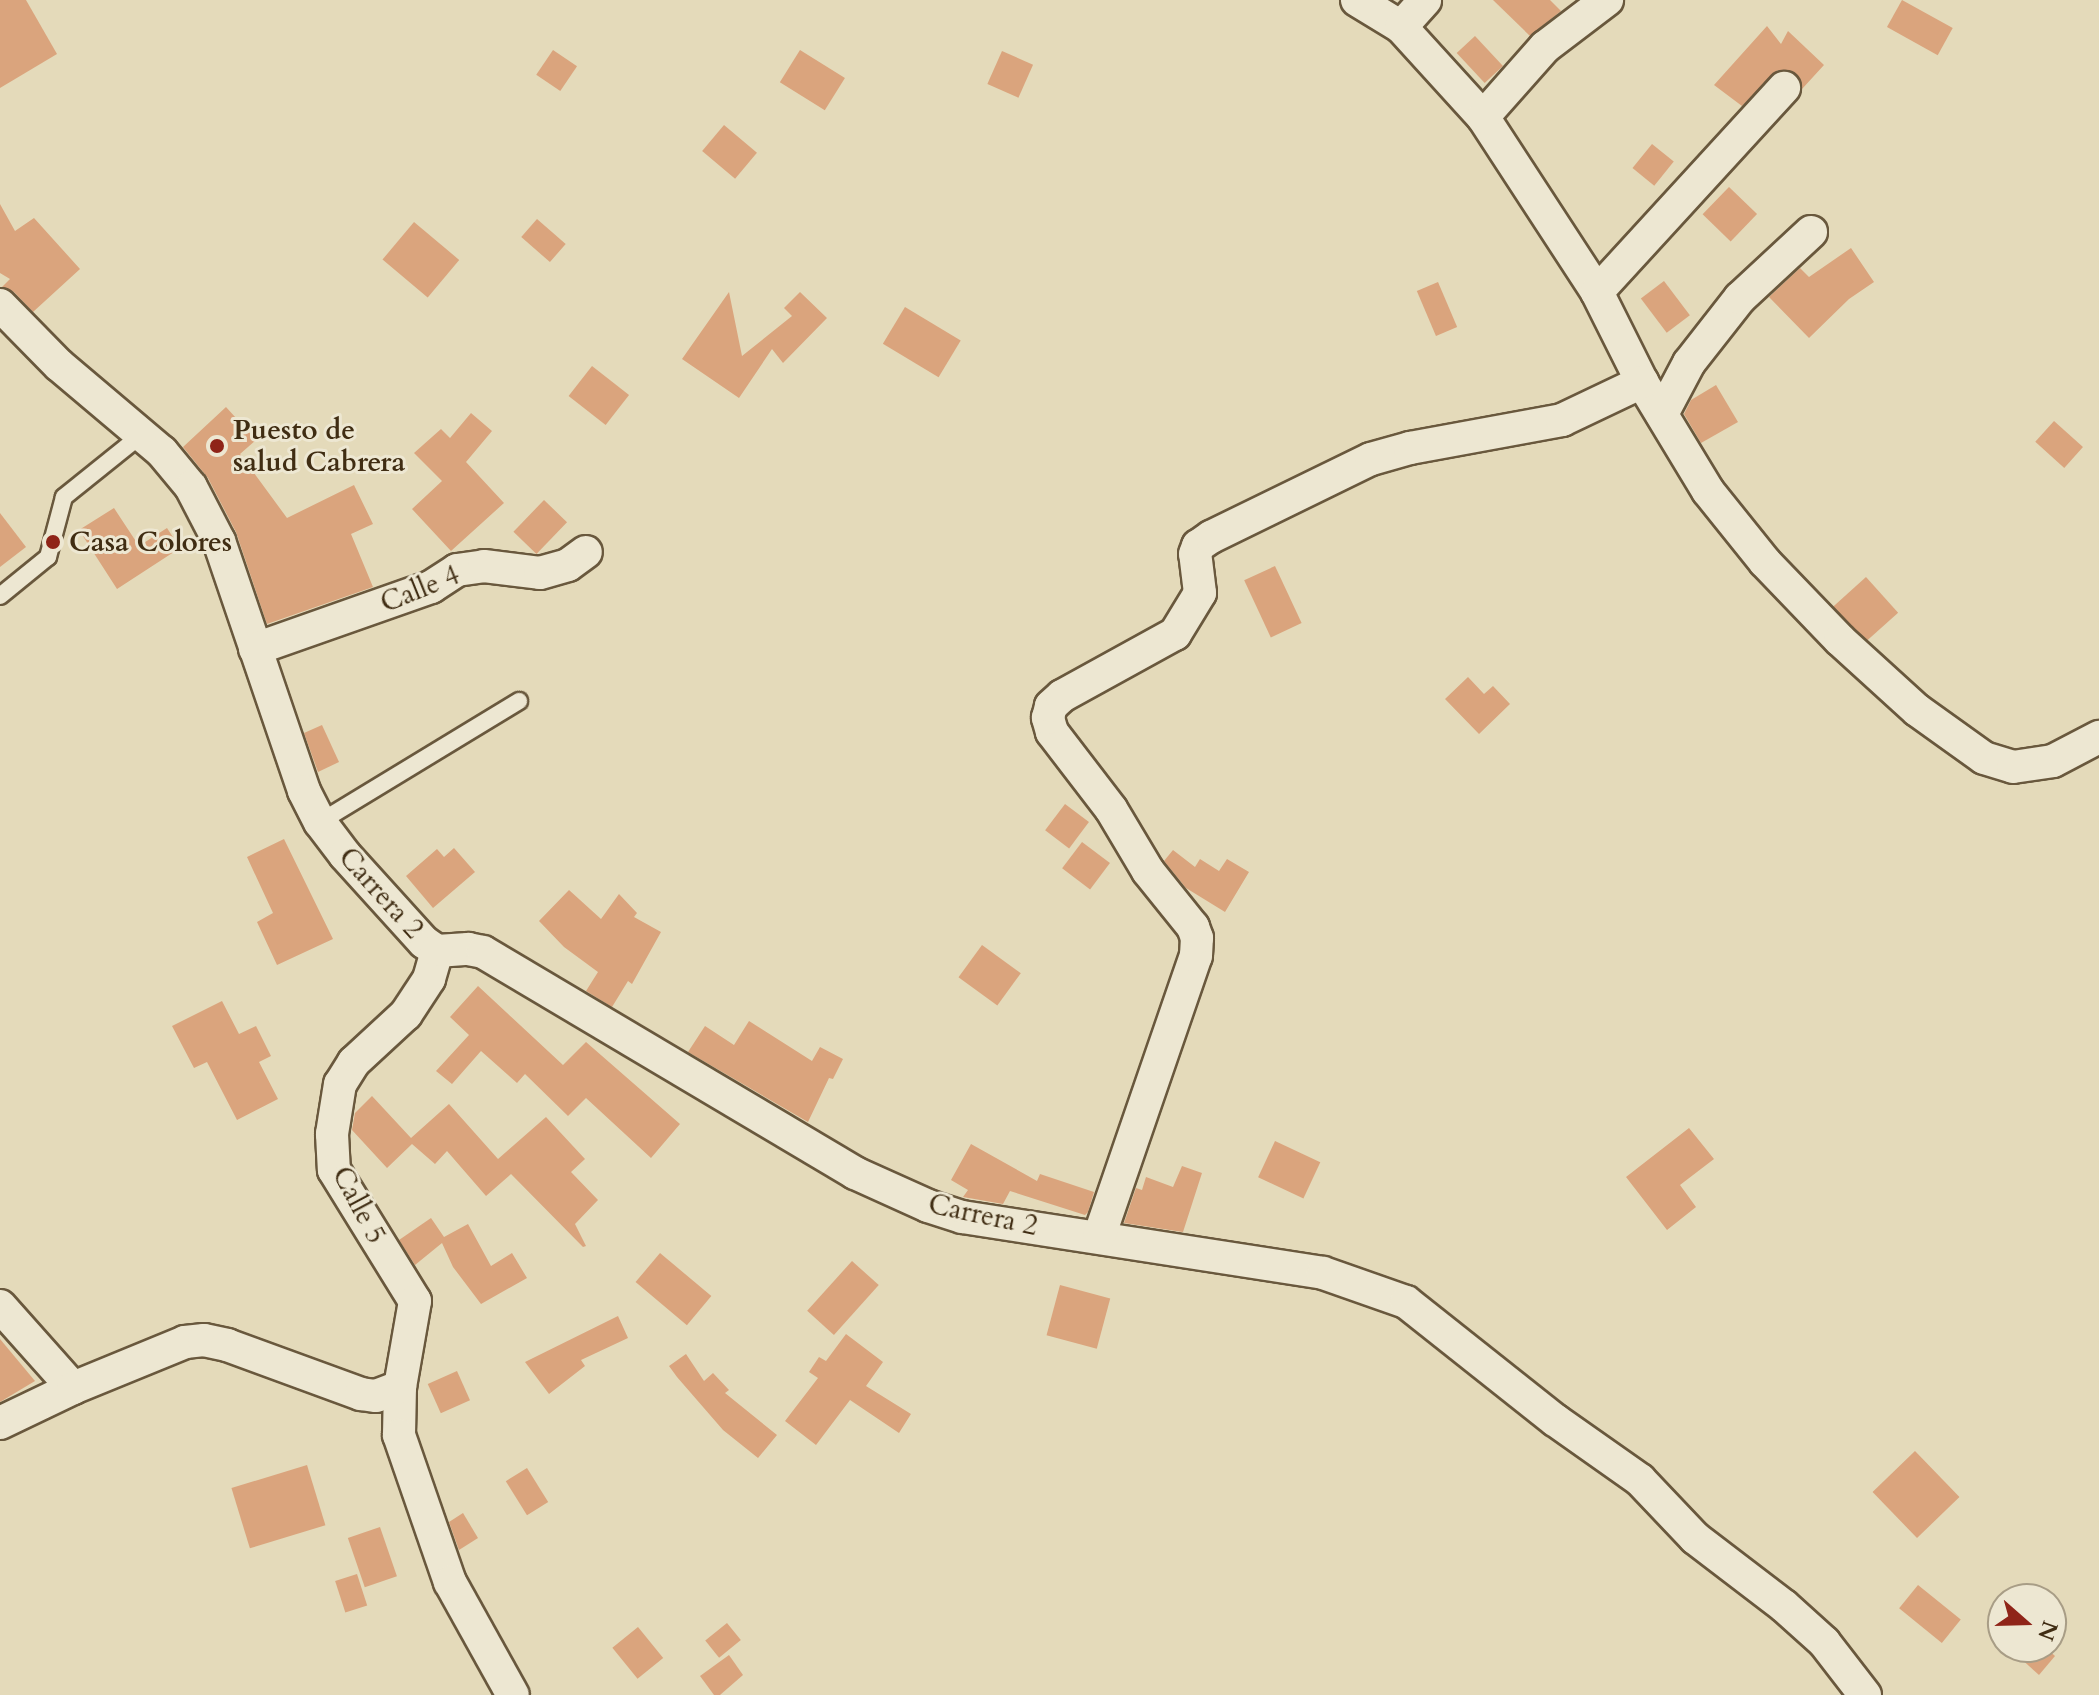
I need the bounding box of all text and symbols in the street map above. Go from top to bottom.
place label: Puesto de salud Cabrera [233,413,405,479]
marker: Puesto de salud Cabrera [208,437,226,455]
place label: Casa Colores [69,525,232,559]
marker: Casa Colores [44,533,62,551]
street label: Calle 4 [376,558,464,620]
street label: Carrera 2 [331,841,431,945]
street label: Calle 5 [325,1161,393,1249]
street label: Carrera 2 [925,1187,1041,1243]
north arrow [1987,1583,2067,1663]
text: N [2030,1616,2065,1645]

